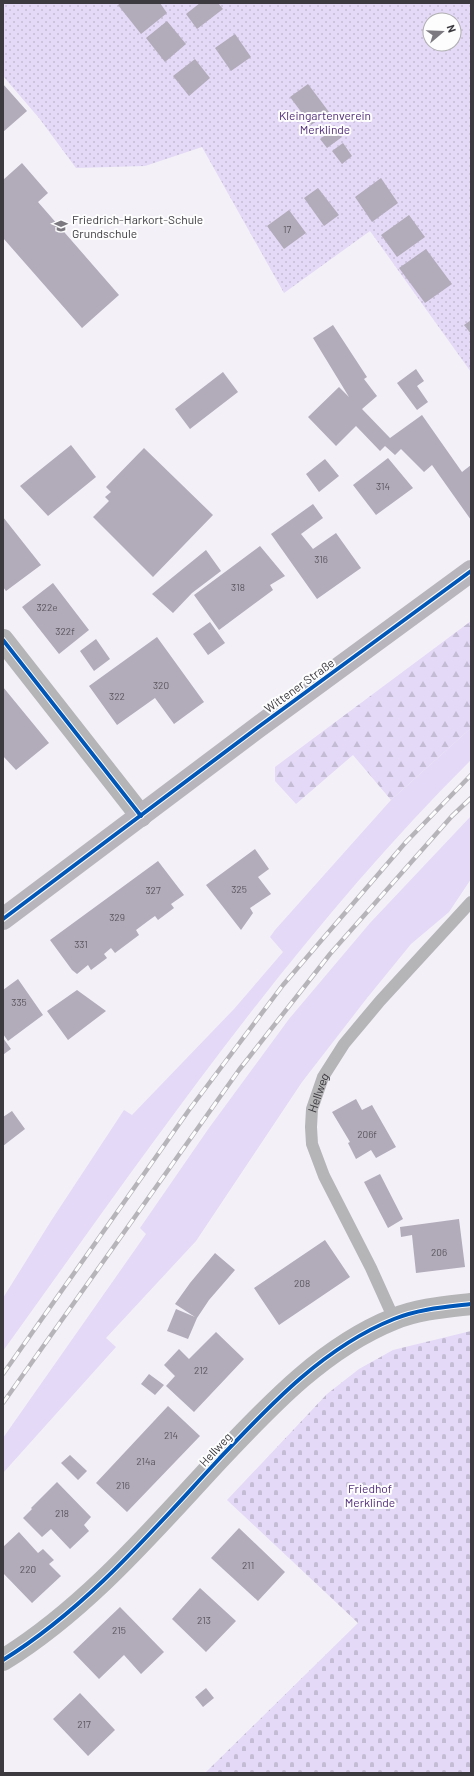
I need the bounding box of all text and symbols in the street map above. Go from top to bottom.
north arrow [422,12,462,52]
text: N [445,23,459,34]
park label: Kleingartenverein Merklinde [279,108,371,136]
place label: Friedrich-Harkort-Schule Grundschule [72,212,203,240]
school or university icon: Friedrich-Harkort-Schule Grundschule [53,218,69,234]
house number: 17 [283,223,291,235]
house number: 314 [376,480,390,492]
house number: 316 [314,553,328,565]
house number: 318 [231,581,245,593]
house number: 322e [36,601,58,613]
house number: 322f [55,625,75,637]
street label: Wittener Straße [261,655,337,715]
house number: 320 [153,679,169,691]
house number: 322 [109,690,125,702]
house number: 325 [231,883,247,895]
house number: 327 [145,884,161,896]
house number: 329 [109,911,125,923]
house number: 331 [74,938,88,950]
house number: 335 [11,996,27,1008]
street label: Hellweg [304,1070,331,1114]
house number: 206f [357,1128,377,1140]
house number: 206 [431,1246,447,1258]
house number: 208 [294,1277,310,1289]
house number: 212 [194,1364,208,1376]
house number: 214 [164,1429,178,1441]
street label: Hellweg [196,1429,234,1469]
house number: 214a [136,1455,156,1467]
house number: 216 [116,1479,130,1491]
park label: Friedhof Merklinde [345,1481,395,1509]
house number: 218 [55,1507,69,1519]
house number: 211 [242,1559,254,1571]
house number: 220 [20,1563,36,1575]
house number: 213 [197,1614,211,1626]
house number: 215 [112,1624,126,1636]
house number: 217 [77,1718,91,1730]

